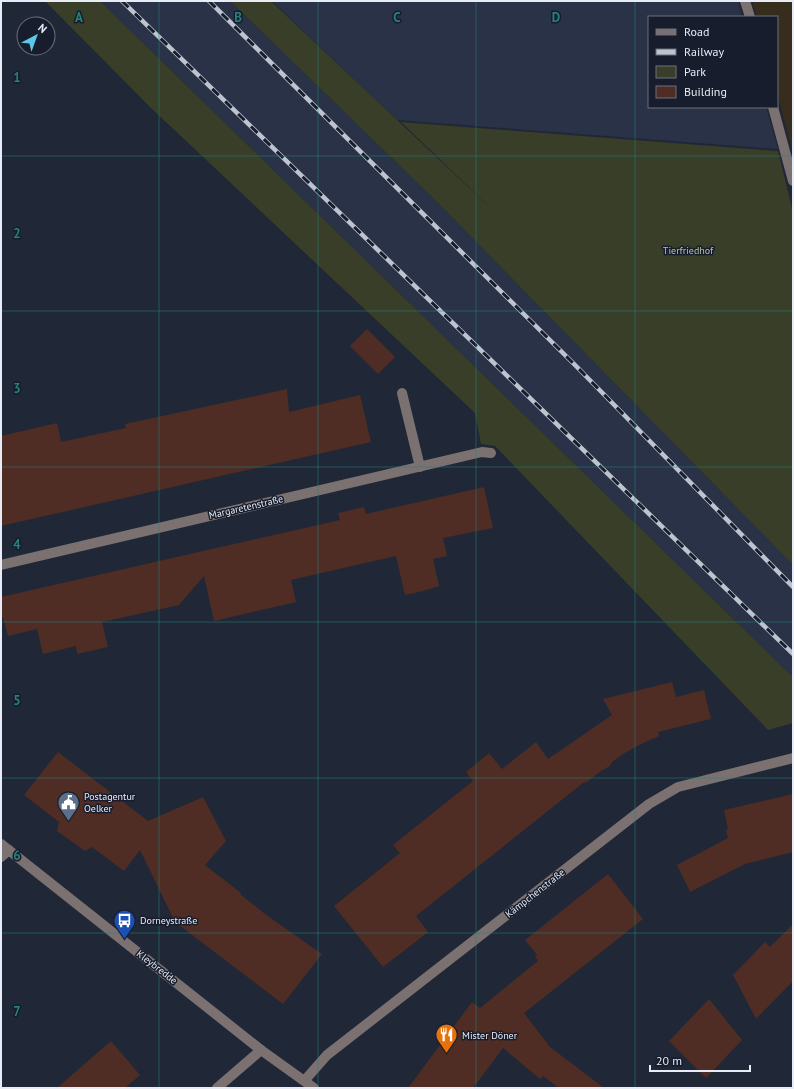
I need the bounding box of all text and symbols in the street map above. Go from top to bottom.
text: A [75,9,83,26]
text: B [234,9,242,26]
text: C [393,9,401,26]
text: D [552,9,560,26]
north arrow [16,16,56,56]
legend [648,16,778,108]
text: N [35,21,50,36]
text: Road [684,24,709,39]
text: Railway [684,44,724,59]
text: Park [684,64,706,79]
text: 1 [13,69,21,86]
text: Building [684,84,727,99]
text: 2 [13,225,21,242]
park label: Tierfriedhof [663,244,714,257]
text: 3 [13,380,21,397]
street label: Margaretenstraße [208,492,284,522]
text: 4 [13,536,21,553]
text: 5 [13,692,21,709]
public building icon: Postagentur Oelker [56,789,82,822]
place label: Postagentur Oelker [84,790,136,815]
text: 6 [13,847,21,864]
street label: Kämpchenstraße [503,866,567,920]
bus stop icon: Dorneystraße [111,907,137,940]
place label: Dorneystraße [140,914,197,927]
street label: Kleybredde [134,947,180,987]
text: 7 [13,1003,21,1020]
restaurant icon: Mister Döner [433,1022,459,1055]
place label: Mister Döner [462,1029,518,1042]
scale bar [650,1047,750,1073]
text: 20 m [656,1053,682,1068]

